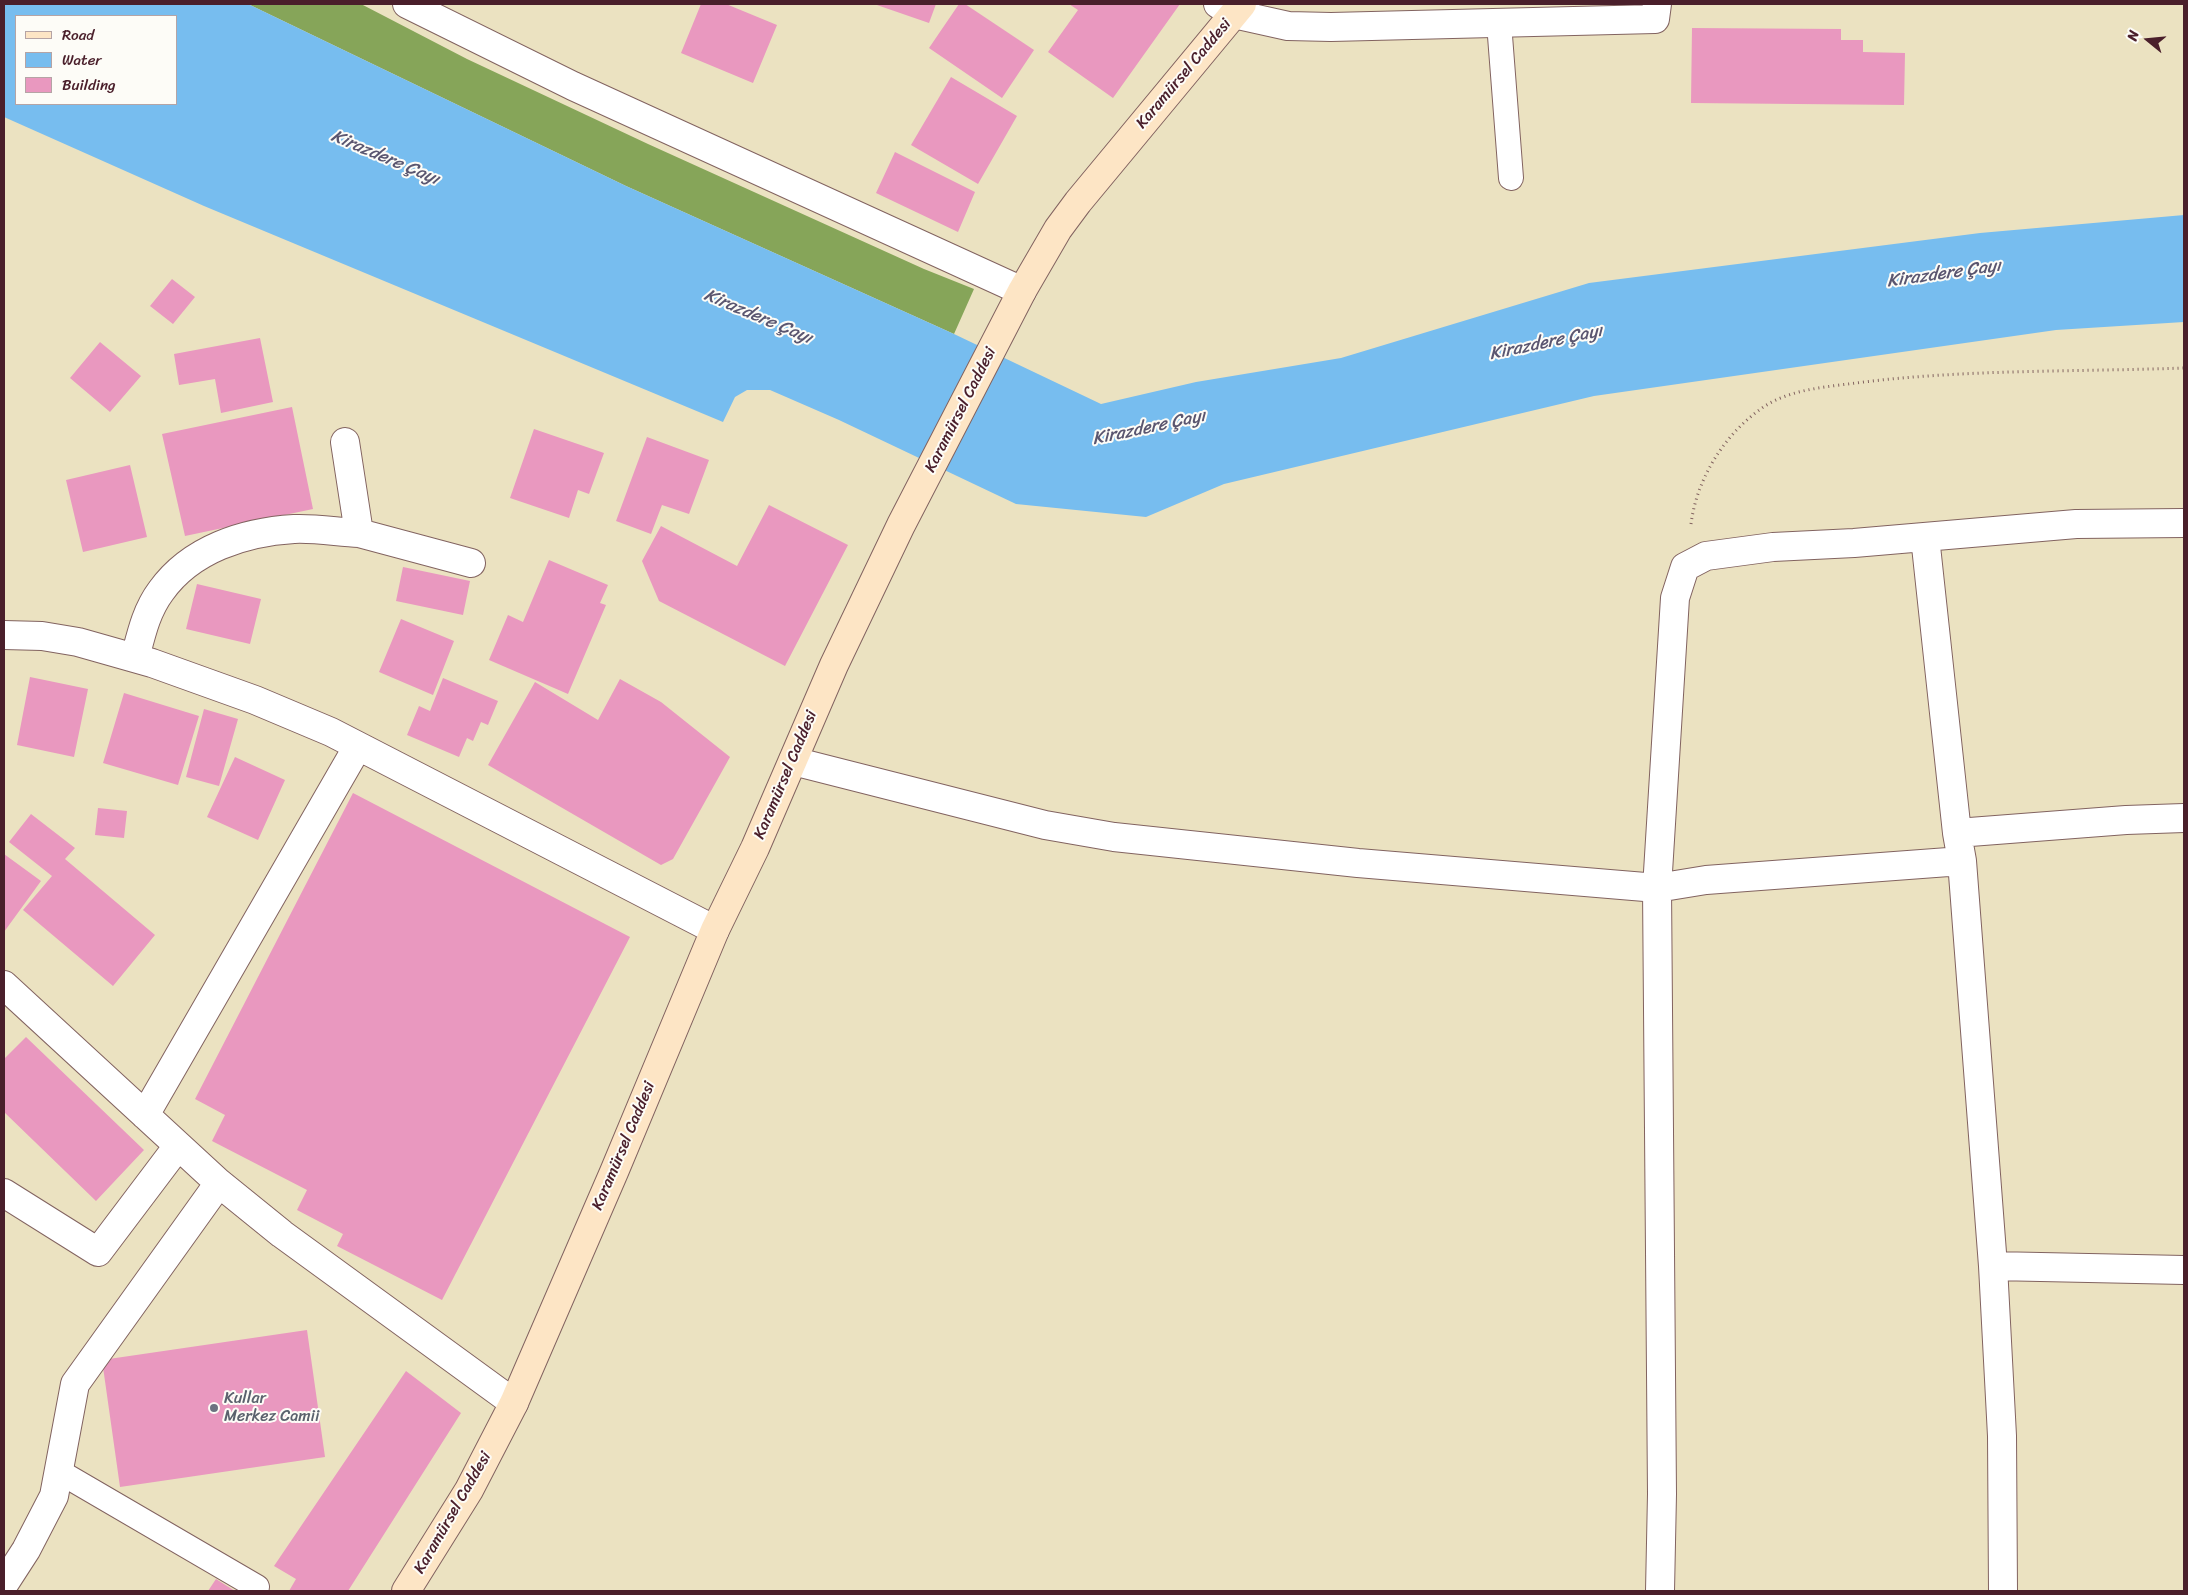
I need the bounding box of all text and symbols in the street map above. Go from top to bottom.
legend [15,15,178,105]
street label: Karamürsel Caddesi [1132,15,1236,133]
north arrow [2123,15,2173,65]
text: Road [62,22,94,48]
text: N [2120,27,2147,44]
text: Water [62,47,102,73]
text: Building [62,72,116,98]
water label: Kirazdere Çayı [328,126,442,190]
water label: Kirazdere Çayı [1886,255,2002,293]
water label: Kirazdere Çayı [701,285,815,349]
water label: Kirazdere Çayı [1488,320,1604,366]
street label: Karamürsel Caddesi [921,344,1001,476]
water label: Kirazdere Çayı [1091,405,1207,451]
street label: Karamürsel Caddesi [750,708,822,842]
street label: Karamürsel Caddesi [588,1079,660,1213]
place label: Kullar Merkez Camii [224,1389,319,1427]
marker: Kullar Merkez Camii [208,1402,220,1414]
street label: Karamürsel Caddesi [410,1449,496,1577]

